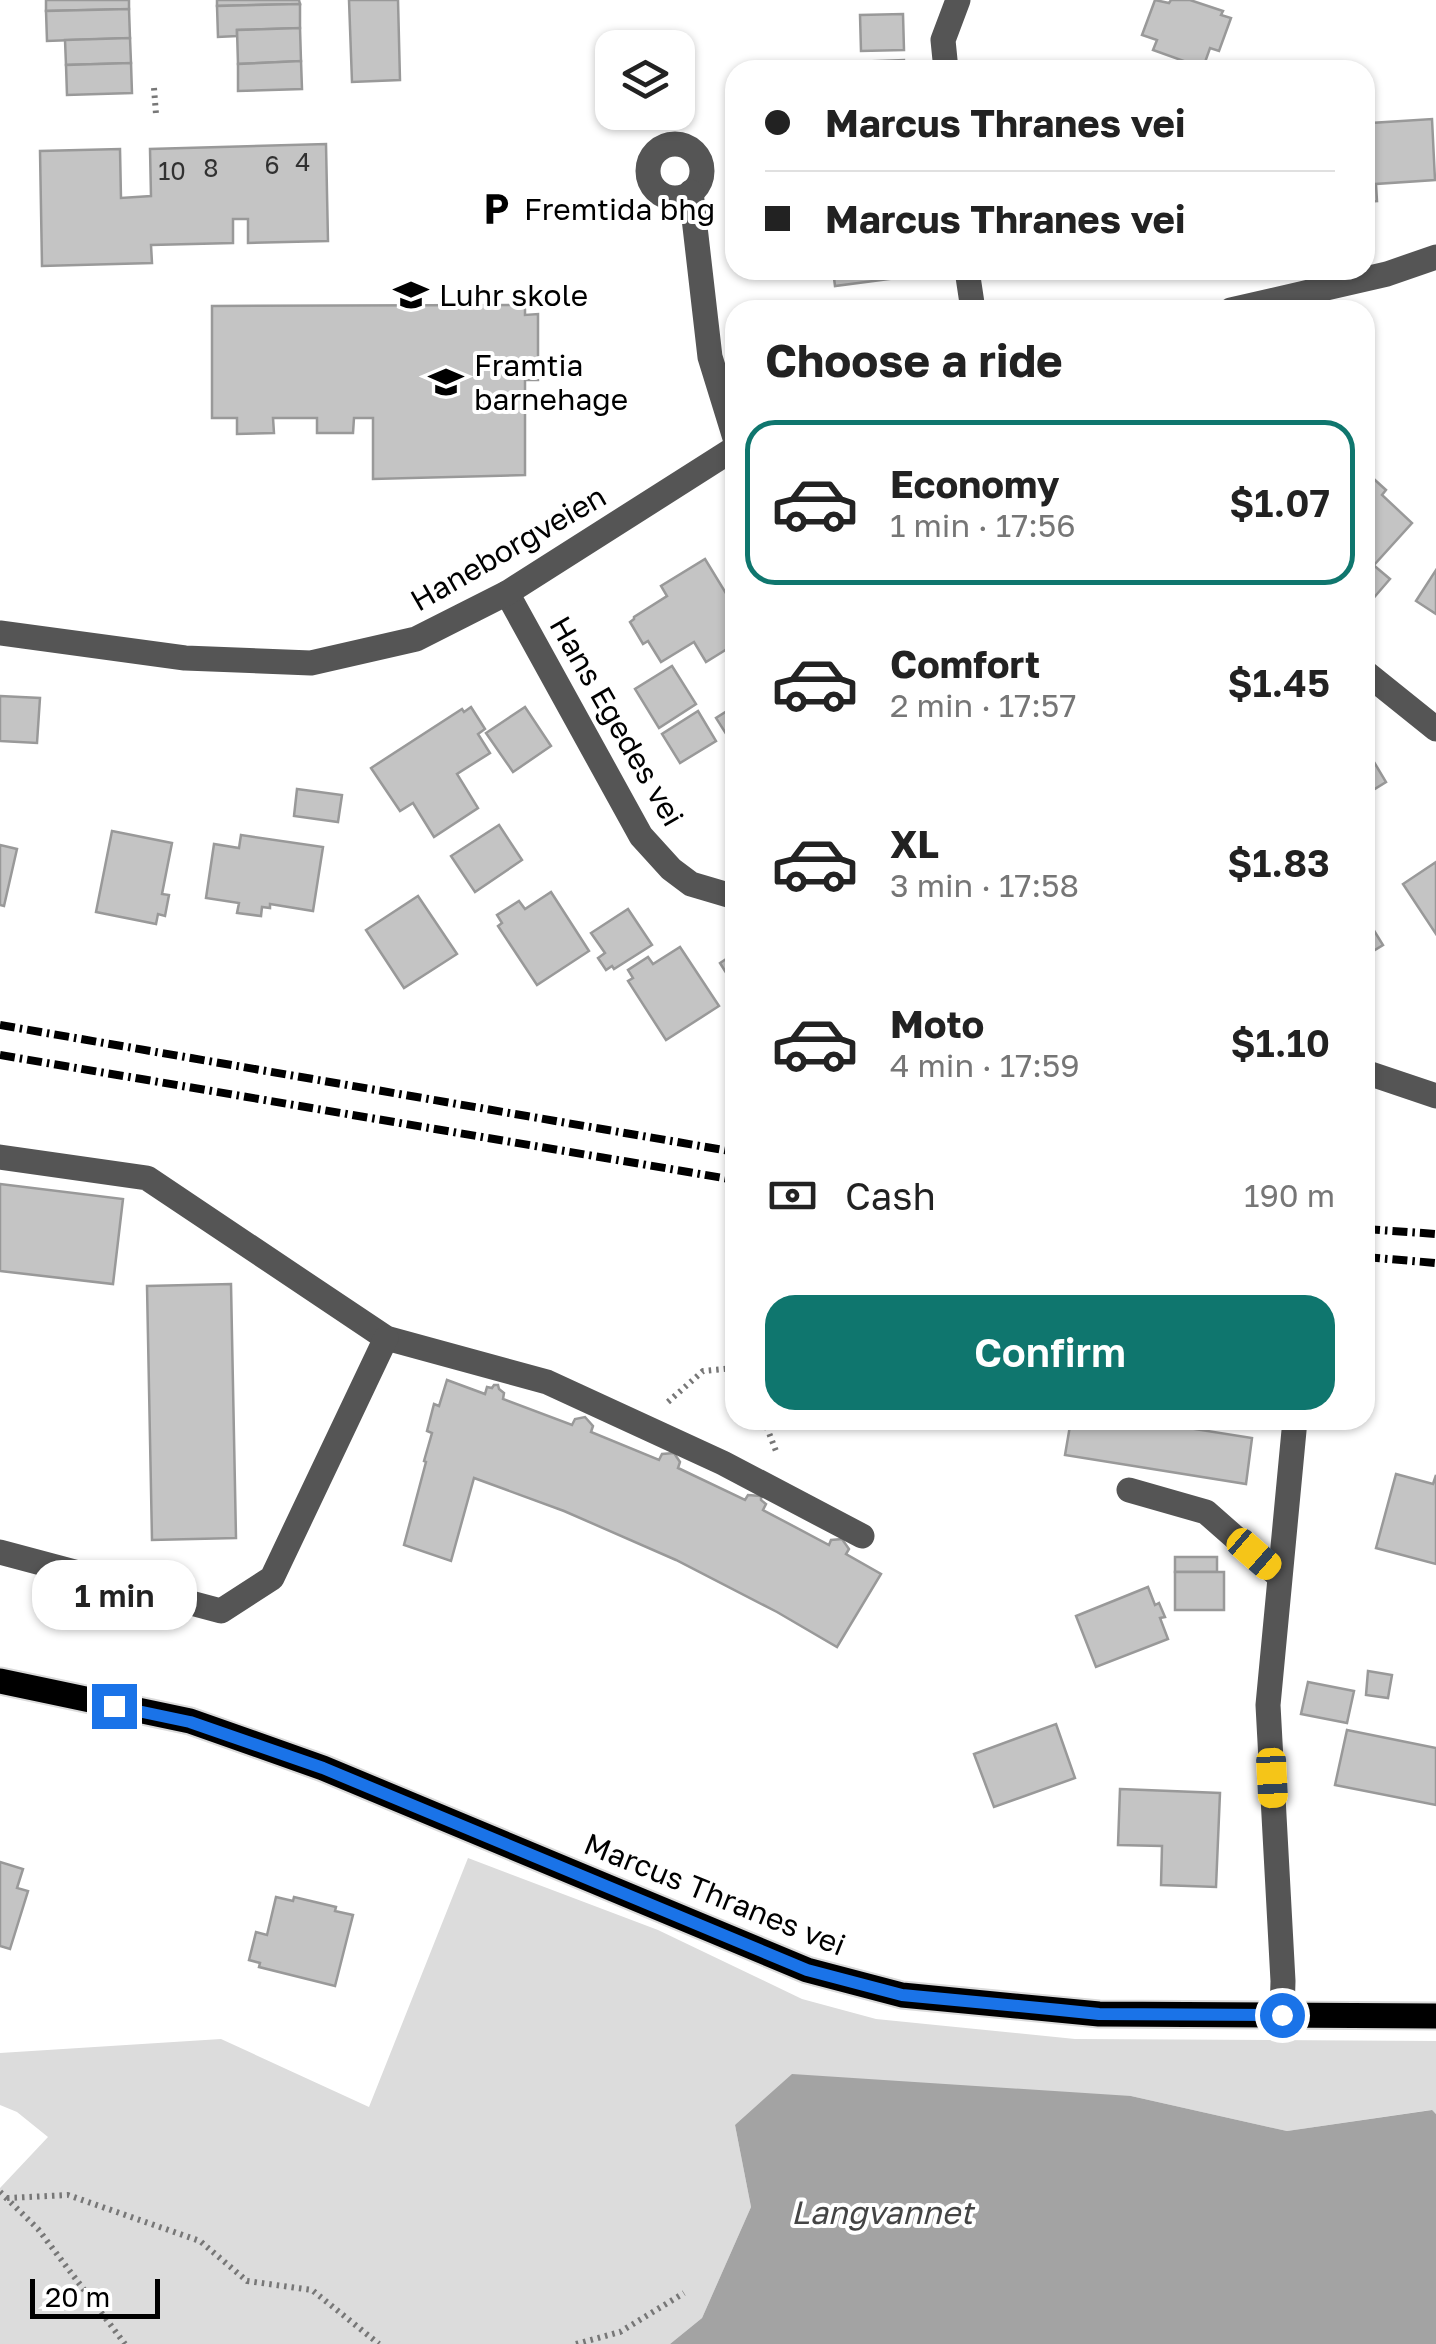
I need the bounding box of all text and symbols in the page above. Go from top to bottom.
map controls [595,30,695,130]
button: layers [595,30,695,130]
text: Marcus Thranes vei [825,100,1185,145]
house number: 4 [295,146,311,177]
house number: 6 [264,149,280,180]
house number: 8 [203,152,219,183]
house number: 10 [158,155,186,186]
parking icon: Fremtida bhg [477,190,515,228]
place label: Fremtida bhg [524,191,715,227]
text: Marcus Thranes vei [825,196,1185,241]
school or university icon: Luhr skole [392,276,430,314]
place label: Luhr skole [439,277,588,313]
text: Choose a ride [765,333,1063,387]
place label: Framtia barnehage [474,347,628,417]
school or university icon: Framtia barnehage [427,363,465,401]
icon: car [770,458,860,548]
text: Economy [890,461,1059,506]
street label: Haneborgveien [404,478,612,618]
text: $1.07 [1229,480,1330,525]
text: 1 min · 17:56 [890,506,1076,544]
street label: Hans Egedes vei [542,610,692,832]
icon: car [770,638,860,728]
text: Comfort [890,641,1040,686]
text: $1.45 [1227,660,1330,705]
text: 2 min · 17:57 [890,686,1076,724]
icon: car [770,818,860,908]
text: XL [890,821,939,866]
text: $1.83 [1227,840,1330,885]
text: 3 min · 17:58 [890,866,1079,904]
icon: car [770,998,860,1088]
text: Moto [890,1001,984,1046]
text: $1.10 [1231,1020,1330,1065]
text: 4 min · 17:59 [890,1046,1080,1084]
icon: cash [765,1168,820,1223]
text: Cash [845,1173,936,1218]
text: 190 m [1244,1176,1335,1214]
button: Confirm [765,1295,1335,1410]
car [1222,1523,1286,1585]
callout: 1 min [32,1561,196,1631]
text: 1 min [74,1576,155,1614]
route end [92,1684,137,1729]
car [1255,1747,1289,1809]
street label: Marcus Thranes vei [579,1825,851,1963]
route start [1260,1993,1305,2038]
water label: Langvannet [791,2193,976,2231]
scale bar [30,2274,160,2318]
text: 20 m [45,2280,110,2313]

